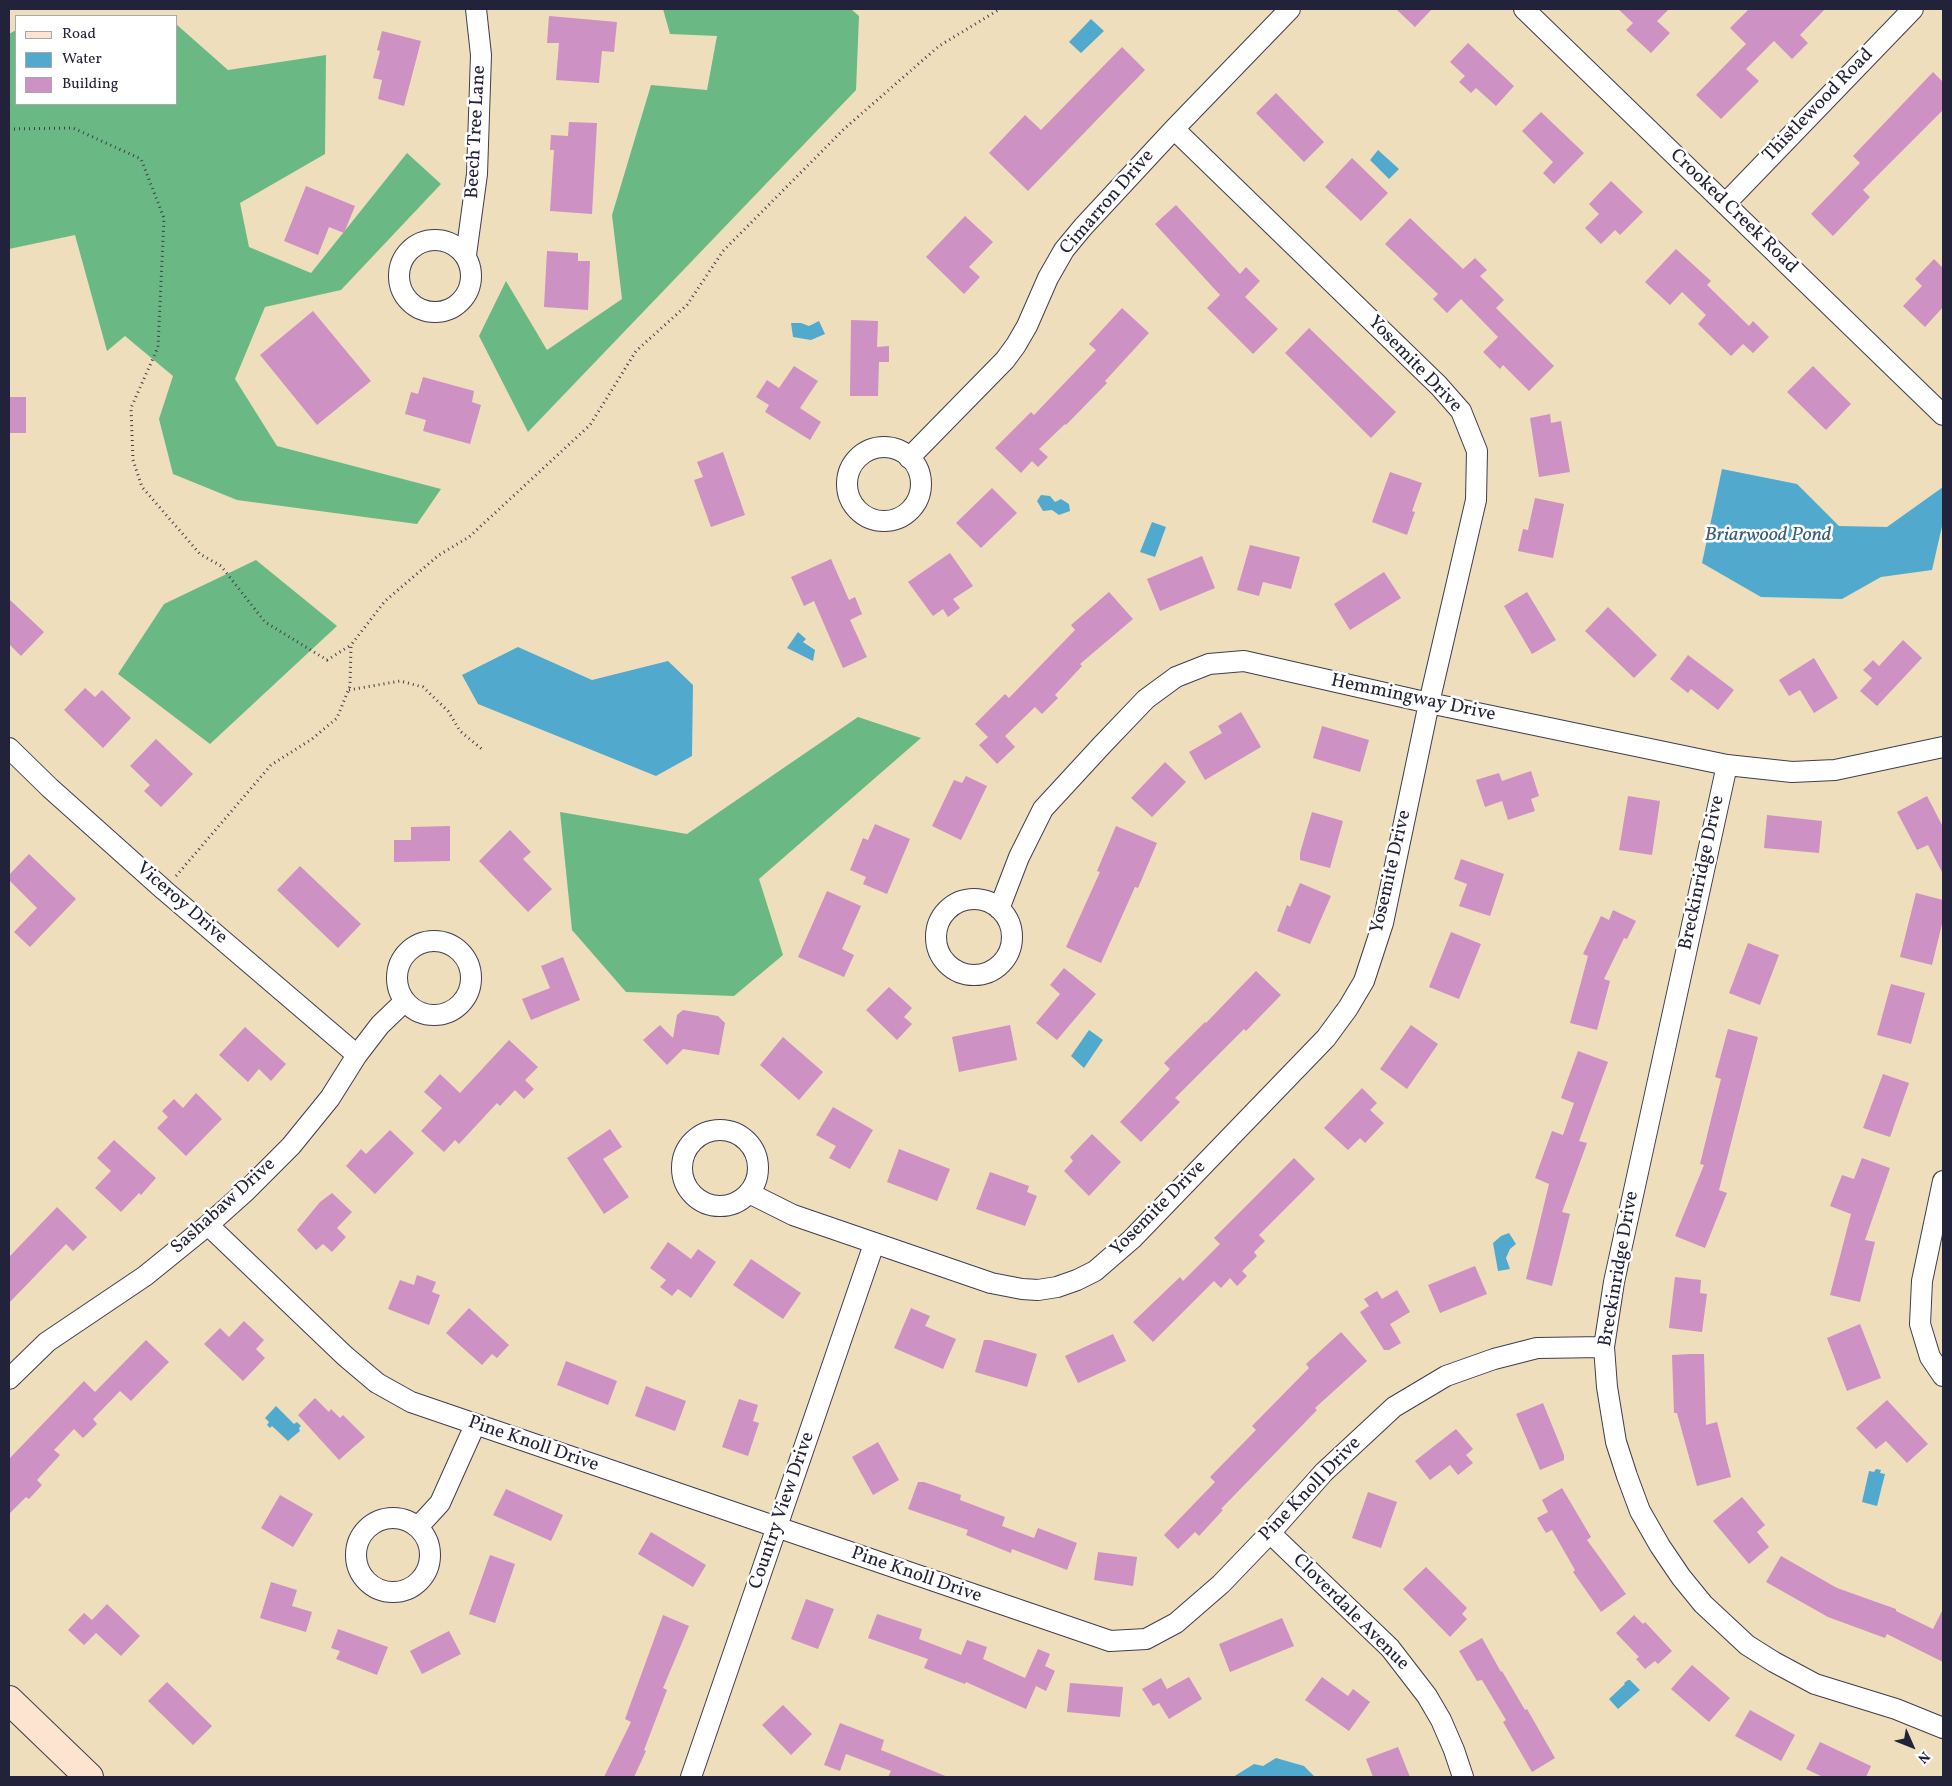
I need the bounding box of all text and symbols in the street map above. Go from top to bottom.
legend [15,15,178,105]
text: Road [62,24,96,45]
street label: Thistlewood Road [1759,44,1879,168]
text: Water [62,49,102,70]
street label: Beech Tree Lane [462,65,492,199]
text: Building [62,74,118,95]
street label: Crooked Creek Road [1664,145,1802,279]
street label: Cimarron Drive [1056,146,1160,260]
street label: Yosemite Drive [1362,312,1466,418]
water label: Briarwood Pond [1705,524,1831,548]
street label: Hemmingway Drive [1329,670,1497,728]
street label: Breckinridge Drive [1675,794,1731,952]
street label: Yosemite Drive [1367,808,1417,936]
street label: Viceroy Drive [131,858,231,950]
street label: Sashabaw Drive [167,1154,281,1260]
street label: Yosemite Drive [1106,1156,1212,1262]
street label: Breckinridge Drive [1595,1189,1645,1349]
street label: Pine Knoll Drive [465,1412,601,1478]
street label: Country View Drive [745,1429,821,1593]
street label: Pine Knoll Drive [1255,1433,1367,1547]
street label: Pine Knoll Drive [848,1543,984,1609]
street label: Cloverdale Avenue [1287,1550,1413,1676]
north arrow [1887,1721,1937,1771]
text: N [1913,1747,1934,1767]

